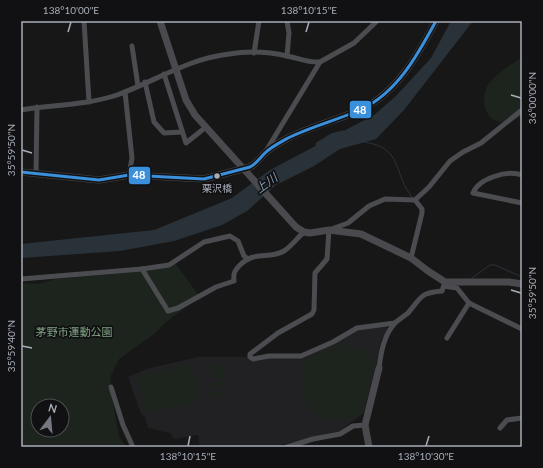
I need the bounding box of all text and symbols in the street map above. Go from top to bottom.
text: 138°10'00"E [43,4,99,16]
text: 138°10'15"E [281,4,337,16]
text: 36°00'00"N [526,72,538,124]
line badge: 48 [349,100,372,119]
text: 48 [354,103,366,116]
text: 35°59'50"N [5,124,17,176]
line badge: 48 [128,166,151,185]
text: 48 [133,168,145,181]
water label: 上川 [252,169,282,196]
marker: 栗沢橋 [212,171,222,181]
place label: 栗沢橋 [202,182,232,194]
text: 35°59'50"N [526,267,538,319]
text: 35°59'40"N [5,320,17,372]
park label: 茅野市運動公園 [36,325,113,338]
north arrow [30,398,70,438]
text: N [47,400,59,415]
text: 138°10'15"E [160,450,216,462]
text: 138°10'30"E [398,450,454,462]

